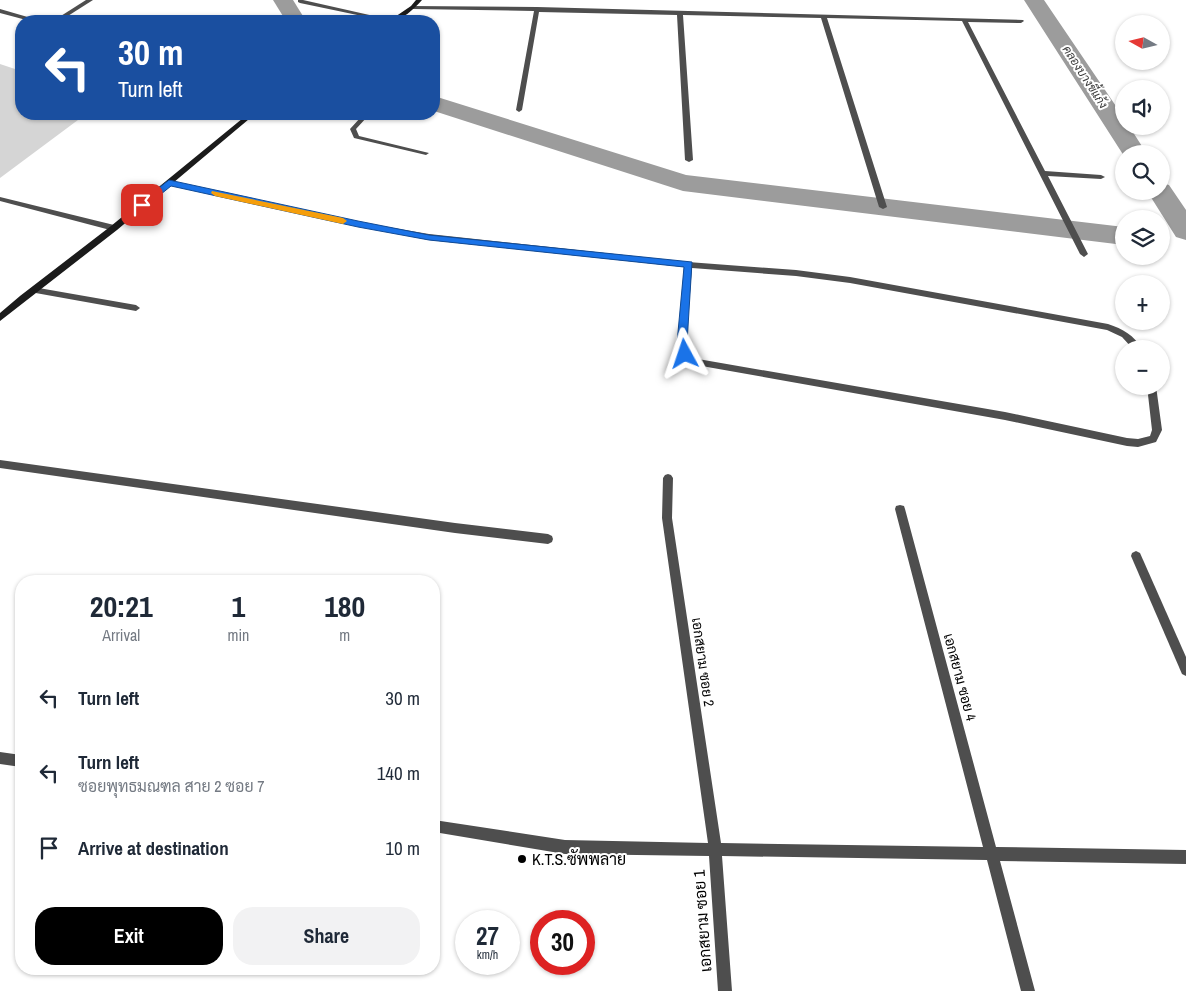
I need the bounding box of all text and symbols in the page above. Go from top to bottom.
north arrow [1115,15,1170,70]
map controls [1115,15,1170,395]
text: 30 m [118,29,183,76]
icon: left [35,35,100,100]
water label: คลองบางขี้แก้ง [1059,41,1114,112]
text: Turn left [118,74,183,104]
button: sound [1115,80,1170,135]
button: search [1115,145,1170,200]
pin [121,184,163,226]
icon: arrive [128,191,156,219]
button: layers [1115,210,1170,265]
button: + [1115,275,1170,330]
position arrow [658,327,710,379]
button: − [1115,340,1170,395]
text: 20:21 [90,586,153,626]
text: 1 [232,586,245,626]
text: 180 [324,586,365,626]
street label: เอกสยาม ซอย 2 [688,616,718,708]
text: Arrival [102,624,140,646]
text: min [227,624,249,646]
text: m [339,624,350,646]
street label: เอกสยาม ซอย 4 [940,631,980,723]
icon: left [35,684,63,712]
text: Turn left [78,685,139,711]
text: 30 m [385,685,420,711]
text: Turn left [78,749,139,775]
icon: left [35,759,63,787]
text: 140 m [377,760,420,786]
text: ซอยพุทธมณฑล สาย 2 ซอย 7 [78,775,265,797]
icon: arrive [35,834,63,862]
text: Arrive at destination [78,835,229,861]
text: 10 m [385,835,420,861]
place label: K.T.S.ซัพพลาย [532,848,626,870]
marker: K.T.S.ซัพพลาย [516,853,528,865]
street label: เอกสยาม ซอย 1 [687,868,717,973]
button: Exit [35,907,223,965]
button: Share [233,907,420,965]
speed limit sign: 30 [530,910,595,975]
text: 27 [476,919,499,953]
text: km/h [477,947,498,963]

